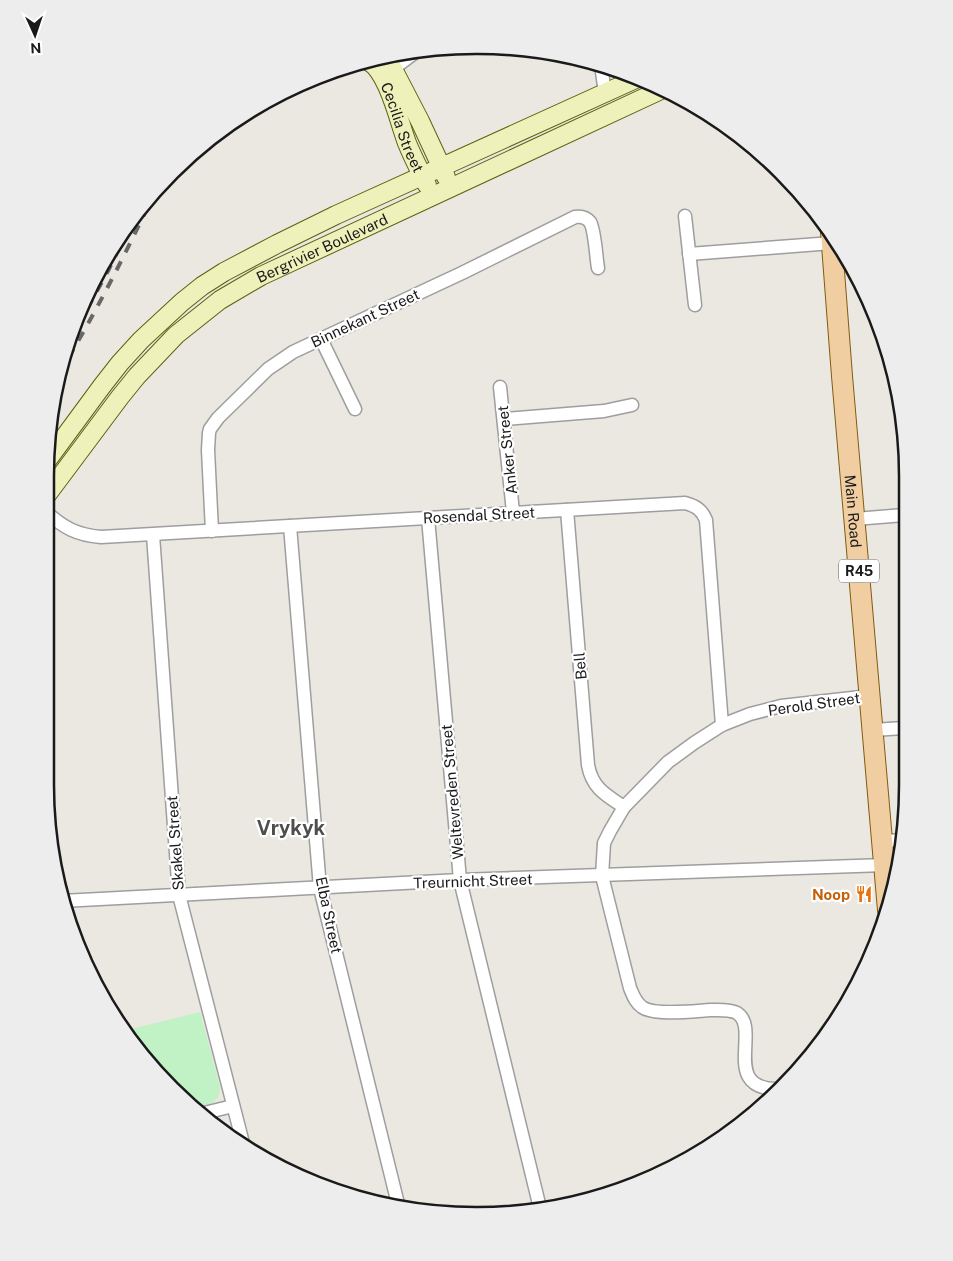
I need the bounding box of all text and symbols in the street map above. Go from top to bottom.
north arrow [10,10,60,60]
text: N [30,40,42,56]
street label: Cecilia Street [378,79,428,175]
street label: Bergrivier Boulevard [253,210,390,286]
street label: Binnekant Street [308,285,422,351]
street label: Anker Street [494,405,520,495]
street label: Main Road [842,474,865,548]
street label: Rosendal Street [422,504,536,526]
road number: R45 [839,560,879,582]
street label: Bell [570,652,590,680]
street label: Perold Street [767,689,861,719]
street label: Weltevreden Street [438,724,466,860]
street label: Skakel Street [163,795,187,891]
district label: Vrykyk [257,816,326,840]
street label: Treurnicht Street [413,870,533,892]
street label: Elba Street [313,875,345,955]
restaurant icon: Noop [854,884,874,904]
place label: Noop [812,886,850,903]

